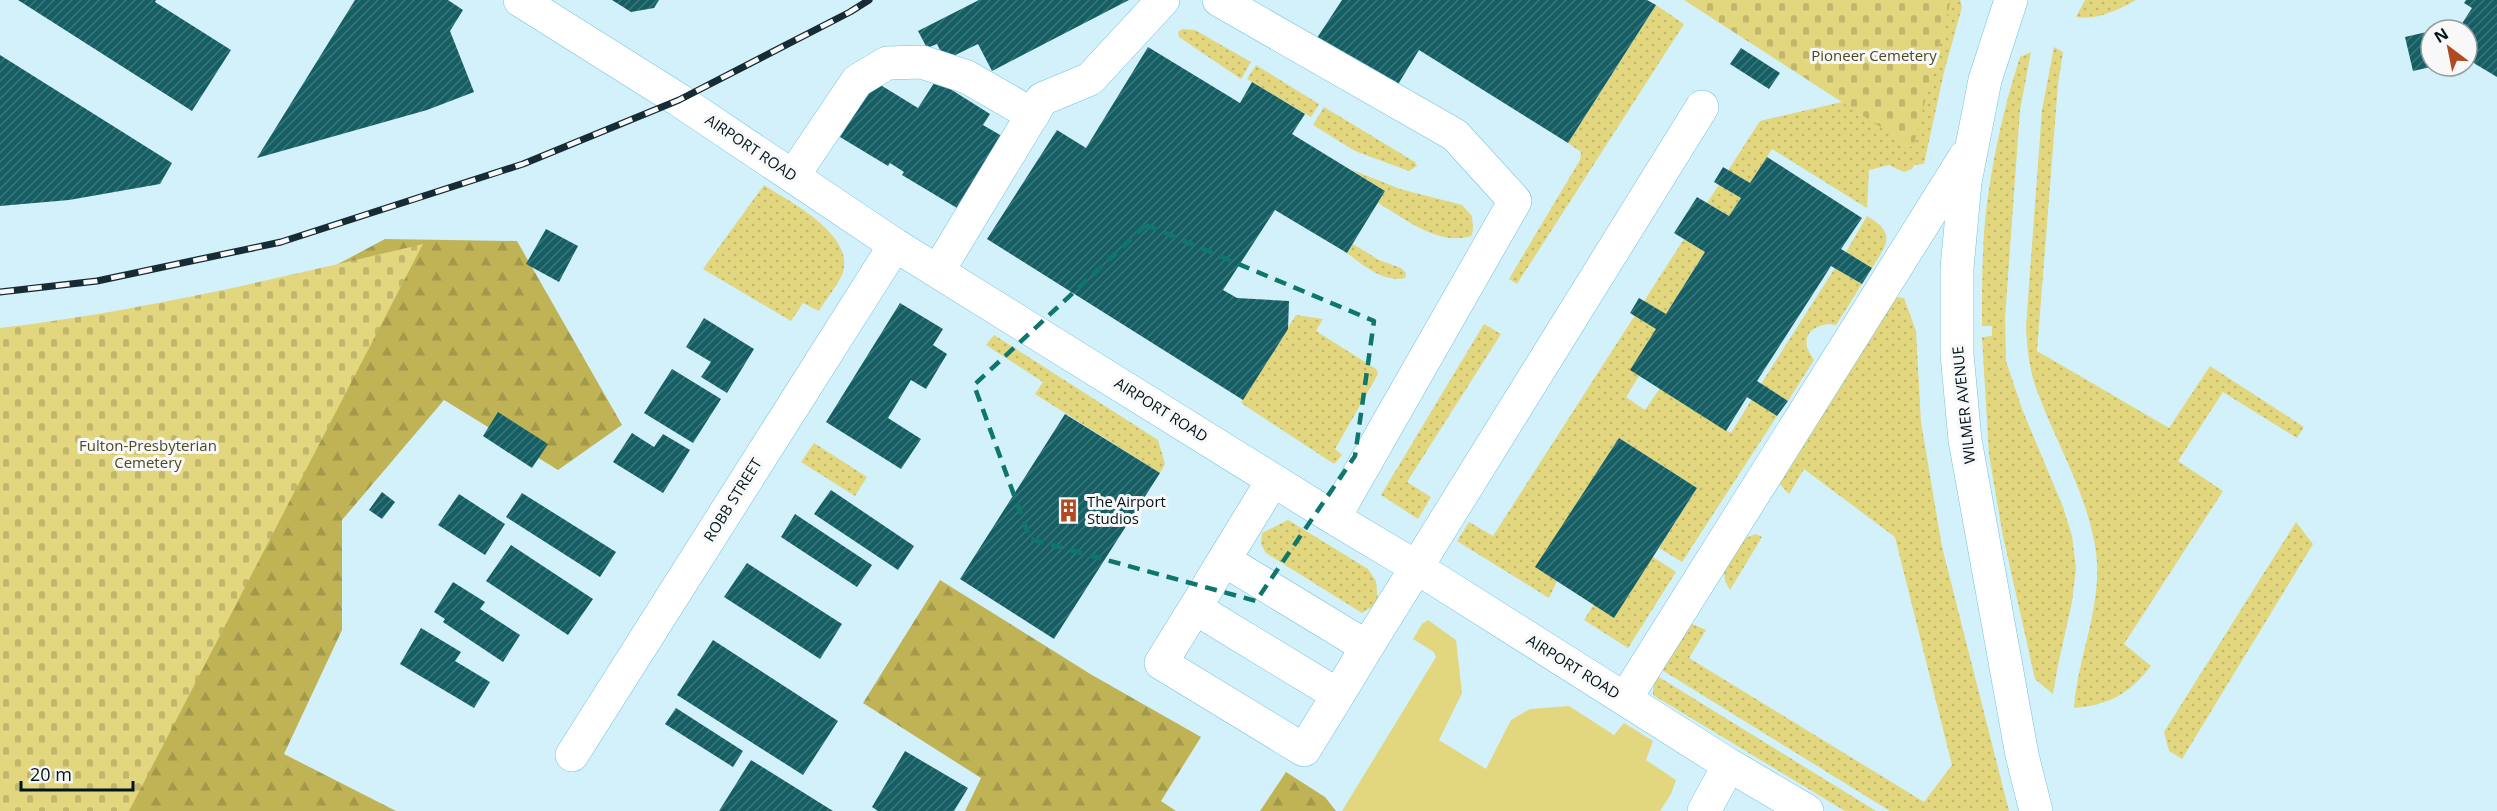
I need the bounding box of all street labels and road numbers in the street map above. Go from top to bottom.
street label: AIRPORT ROAD [702,109,801,185]
street label: WILMER AVENUE [1947,345,1979,465]
street label: AIRPORT ROAD [1111,372,1212,446]
street label: ROBB STREET [699,453,766,545]
street label: AIRPORT ROAD [1523,629,1624,703]

